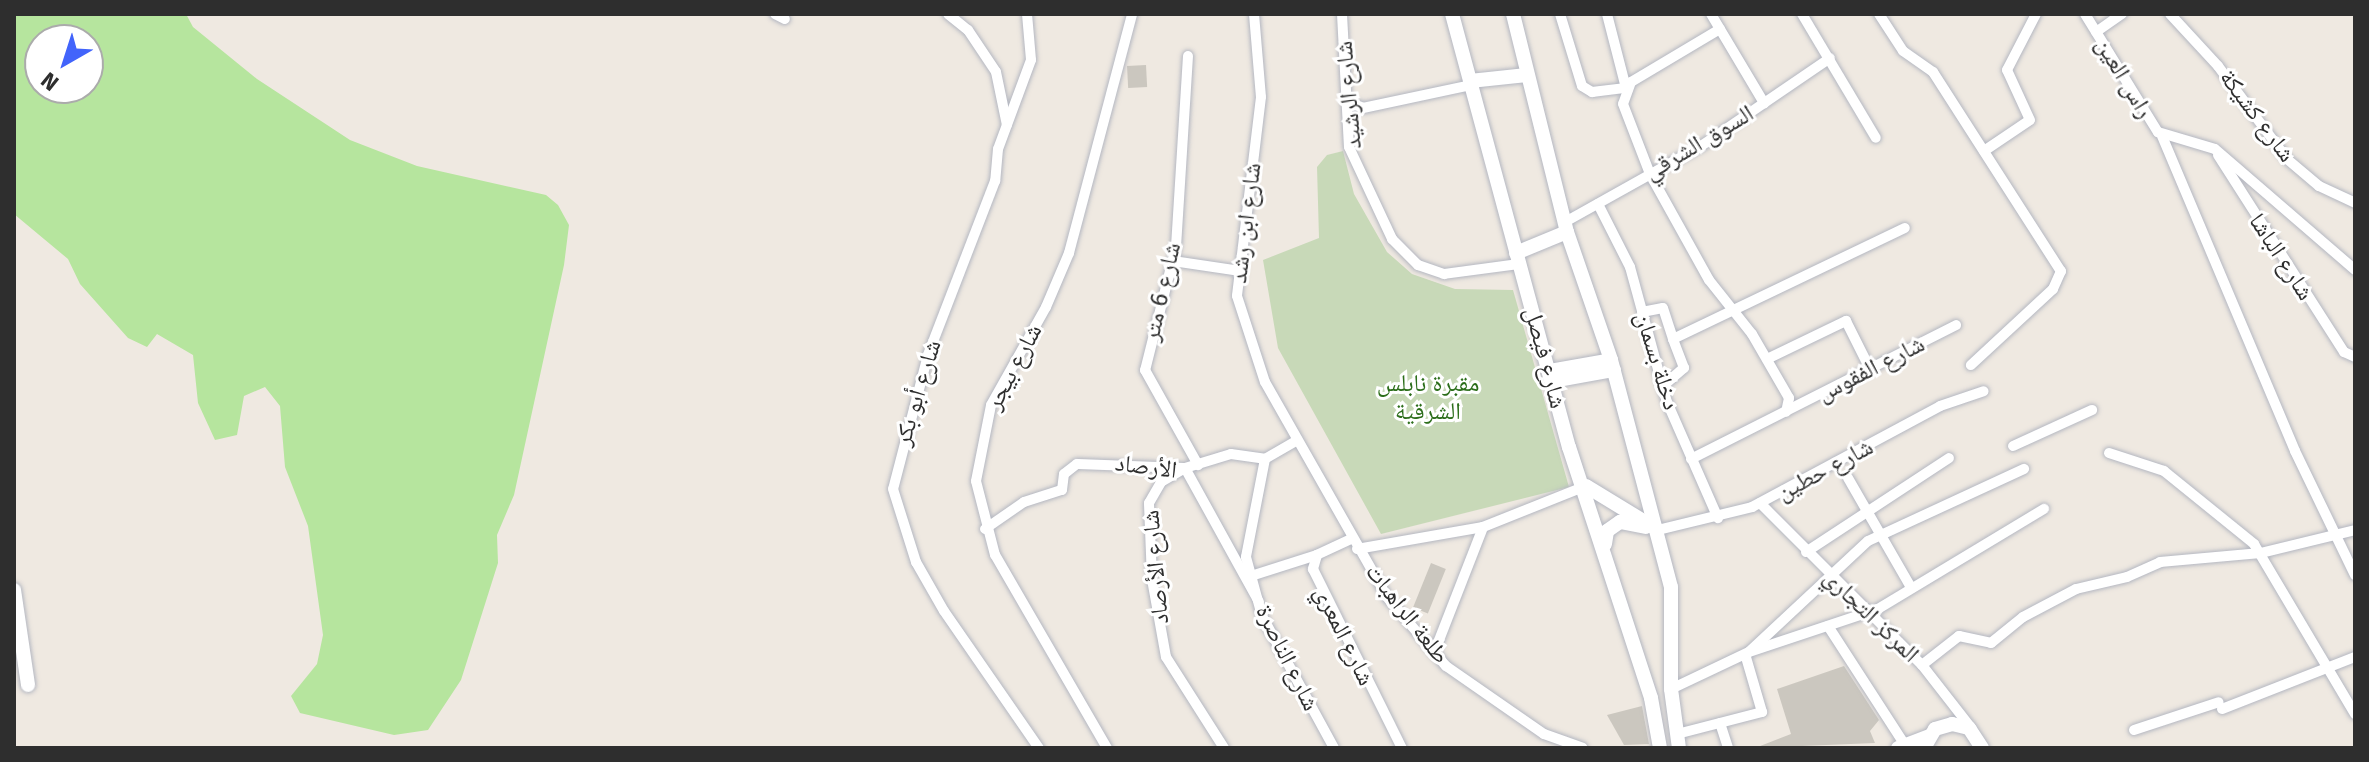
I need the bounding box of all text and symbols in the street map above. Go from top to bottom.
north arrow [24,24,104,104]
street label: راس العين [2089,32,2159,124]
street label: شارع الرشيد [1330,40,1368,150]
street label: شارع كشيكة [2213,64,2301,168]
text: N [36,66,64,97]
street label: السوق الشرقي [1639,99,1759,187]
street label: شارع ابن رشد [1224,161,1268,285]
street label: شارع الباشا [2242,208,2320,306]
street label: شارع 6 متر [1137,240,1187,344]
street label: شارع فيصل [1518,304,1572,412]
street label: دخلة بسمان [1628,309,1686,413]
street label: شارع بيجر [979,319,1049,415]
street label: شارع الفقوس [1812,330,1930,408]
street label: شارع أبو بكر [888,337,948,449]
park label: مقبرة نابلس الشرقية [1377,370,1479,426]
street label: شارع حطين [1772,433,1878,507]
street label: الأرصاد [1113,449,1179,485]
street label: شارع الأرصاد [1137,509,1175,625]
street label: طلعة الراهبات [1359,558,1455,670]
street label: المركز التجاري [1817,563,1925,669]
street label: شارع المعري [1308,582,1380,690]
street label: شارع الناصرة [1249,600,1325,716]

